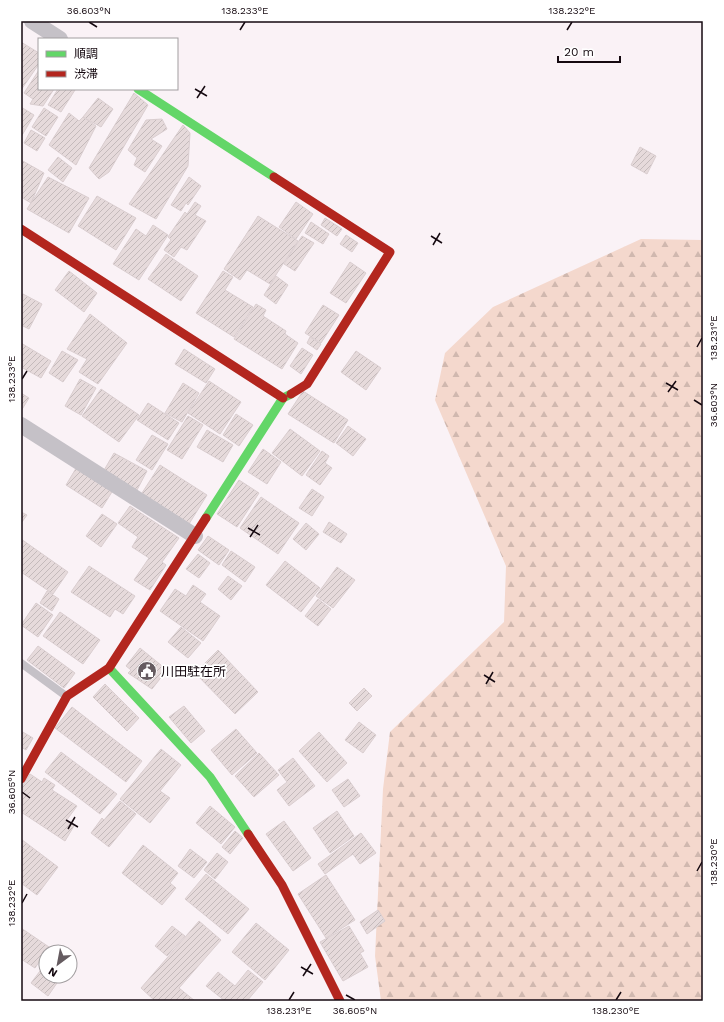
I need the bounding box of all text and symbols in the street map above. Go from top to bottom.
text: 36.603°N [67,5,111,16]
text: 138.233°E [221,5,269,16]
text: 138.232°E [548,5,596,16]
legend [38,38,178,90]
scale bar [558,38,620,64]
text: 20 m [564,45,594,59]
text: 順調 [74,47,98,61]
text: 渋滞 [74,67,98,81]
text: 138.231°E [708,315,719,361]
text: 138.233°E [6,355,17,403]
text: 36.603°N [708,383,719,427]
public building icon: 川田駐在所 [136,660,158,682]
place label: 川田駐在所 [161,664,226,679]
text: 36.605°N [6,770,17,814]
text: 138.230°E [708,838,719,886]
text: 138.232°E [6,879,17,927]
north arrow [38,944,78,984]
text: N [46,964,60,980]
text: 138.231°E [266,1005,312,1016]
text: 36.605°N [333,1005,377,1016]
text: 138.230°E [592,1005,640,1016]

